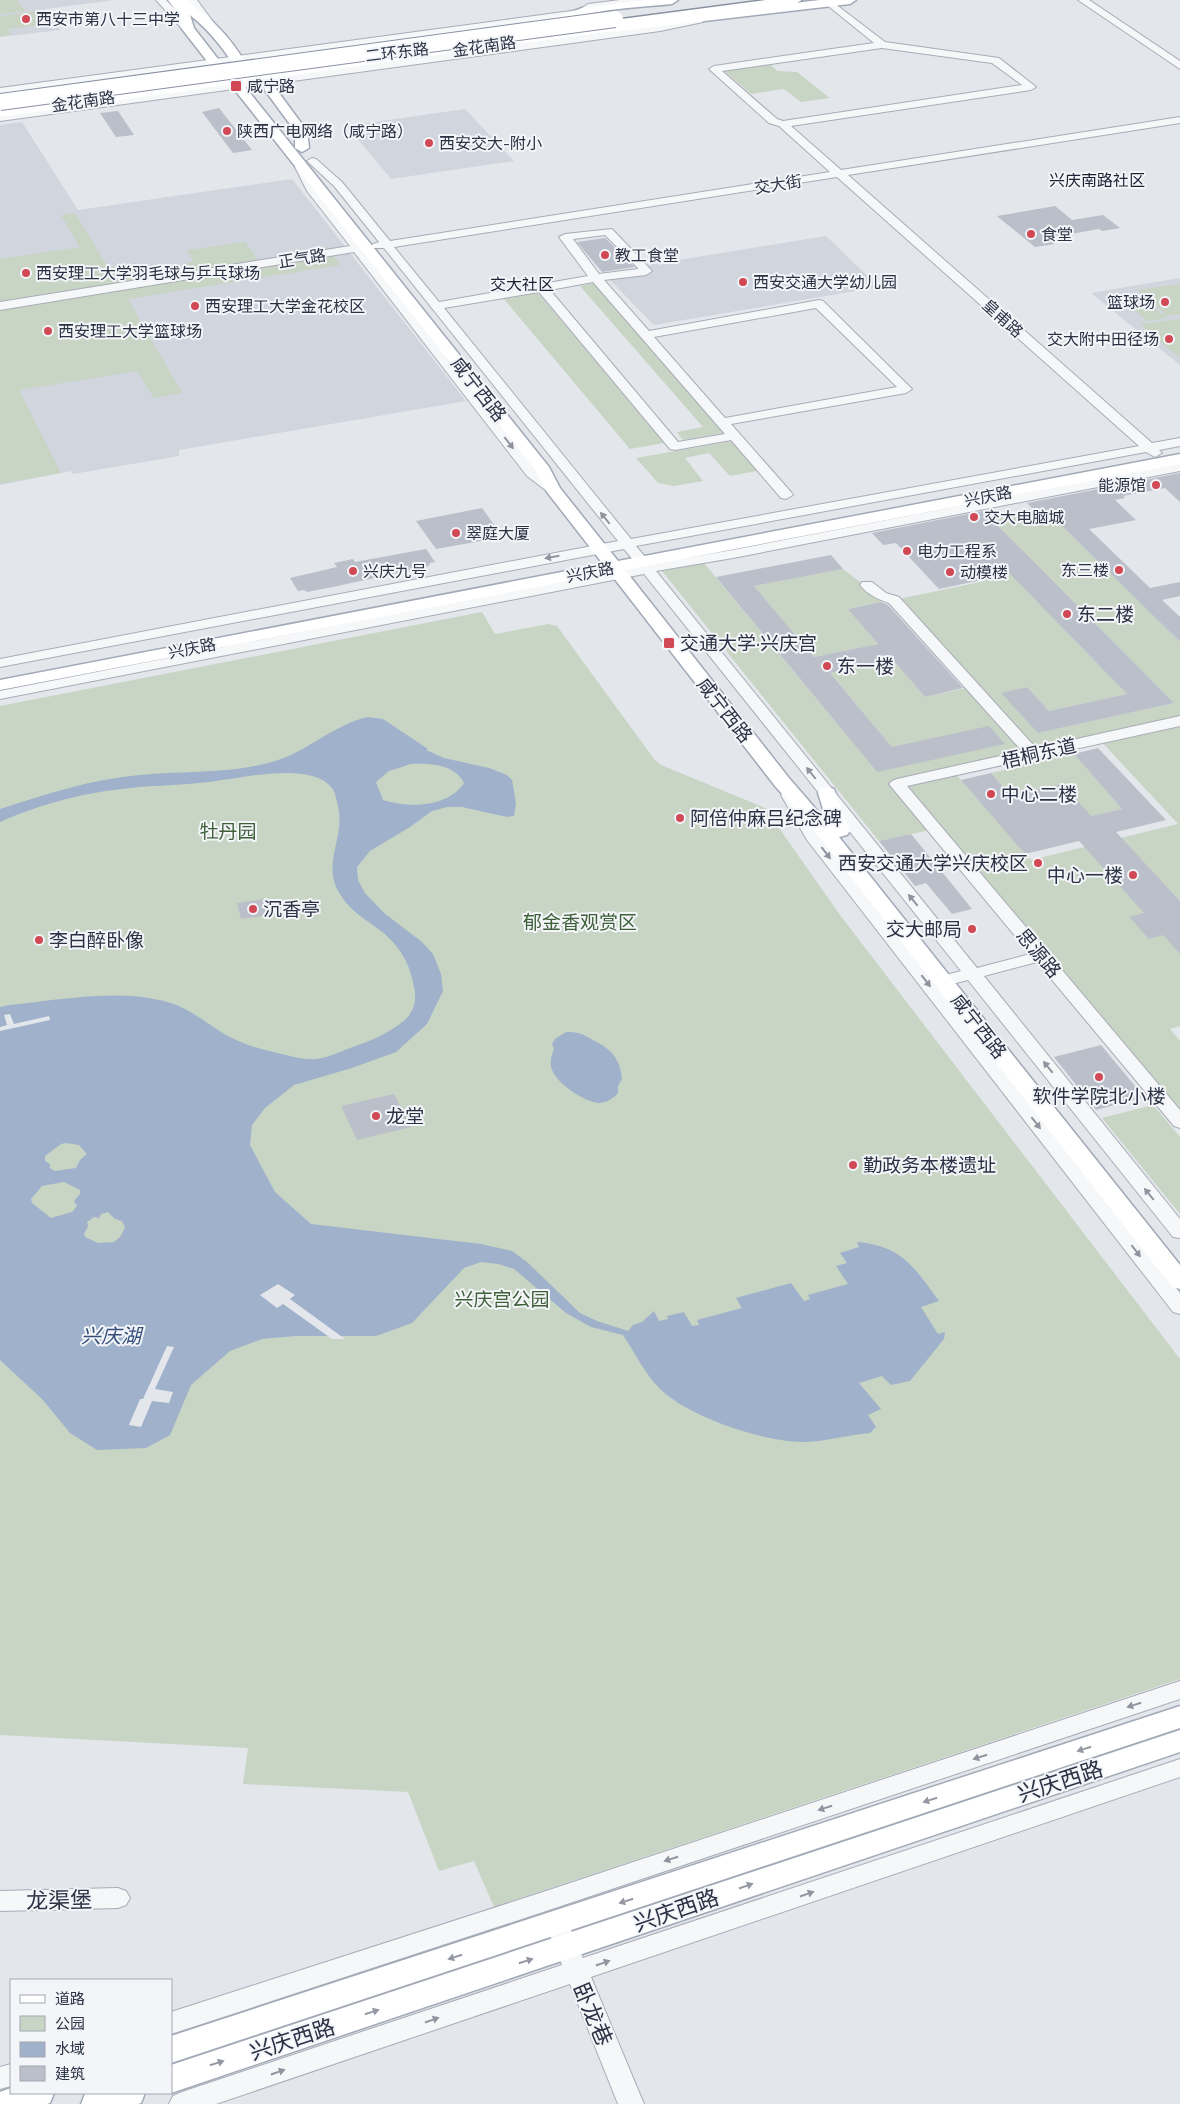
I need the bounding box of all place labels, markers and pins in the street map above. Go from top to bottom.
place label: 西安市第八十三中学 [36,7,180,31]
marker: 西安市第八十三中学 [20,13,32,25]
place label: 咸宁路 [247,74,295,98]
marker: 咸宁路 [229,79,243,93]
place label: 陕西广电网络（咸宁路） [237,119,413,143]
marker: 陕西广电网络（咸宁路） [221,125,233,137]
place label: 西安交大-附小 [439,131,542,155]
marker: 西安交大-附小 [423,137,435,149]
place label: 食堂 [1041,222,1073,246]
marker: 食堂 [1025,228,1037,240]
place label: 教工食堂 [615,243,679,267]
marker: 教工食堂 [599,249,611,261]
place label: 西安理工大学羽毛球与乒乓球场 [36,261,260,285]
marker: 西安理工大学羽毛球与乒乓球场 [20,267,32,279]
place label: 西安交通大学幼儿园 [753,270,897,294]
marker: 西安交通大学幼儿园 [737,276,749,288]
place label: 篮球场 [1107,290,1155,314]
place label: 西安理工大学金花校区 [205,294,365,318]
marker: 篮球场 [1159,296,1171,308]
marker: 西安理工大学金花校区 [189,300,201,312]
place label: 西安理工大学篮球场 [58,319,202,343]
marker: 西安理工大学篮球场 [42,325,54,337]
place label: 交大附中田径场 [1047,327,1159,351]
marker: 交大附中田径场 [1163,333,1175,345]
place label: 能源馆 [1098,473,1146,497]
marker: 能源馆 [1150,479,1162,491]
place label: 交大电脑城 [984,505,1064,529]
marker: 交大电脑城 [968,511,980,523]
place label: 翠庭大厦 [466,521,530,545]
marker: 翠庭大厦 [450,527,462,539]
place label: 电力工程系 [917,539,997,563]
marker: 电力工程系 [901,545,913,557]
place label: 东三楼 [1061,558,1109,582]
place label: 兴庆九号 [363,559,427,583]
place label: 动模楼 [960,560,1008,584]
marker: 东三楼 [1113,564,1125,576]
marker: 兴庆九号 [347,565,359,577]
marker: 动模楼 [944,566,956,578]
place label: 东二楼 [1077,599,1134,628]
marker: 东二楼 [1061,608,1073,620]
place label: 交通大学·兴庆宫 [680,628,817,657]
marker: 交通大学·兴庆宫 [662,636,676,650]
place label: 东一楼 [837,651,894,680]
marker: 东一楼 [821,660,833,672]
place label: 中心二楼 [1001,779,1077,808]
marker: 中心二楼 [985,788,997,800]
place label: 阿倍仲麻吕纪念碑 [690,803,842,832]
marker: 阿倍仲麻吕纪念碑 [674,812,686,824]
place label: 西安交通大学兴庆校区 [838,848,1028,877]
marker: 西安交通大学兴庆校区 [1032,857,1044,869]
place label: 中心一楼 [1047,860,1123,889]
marker: 中心一楼 [1127,869,1139,881]
place label: 沉香亭 [263,894,320,923]
marker: 沉香亭 [247,903,259,915]
place label: 交大邮局 [886,914,962,943]
marker: 交大邮局 [966,923,978,935]
place label: 李白醉卧像 [49,925,144,954]
marker: 李白醉卧像 [33,934,45,946]
marker: 软件学院北小楼 [1093,1071,1105,1083]
place label: 软件学院北小楼 [1032,1081,1166,1110]
place label: 龙堂 [386,1101,424,1130]
marker: 龙堂 [370,1110,382,1122]
place label: 勤政务本楼遗址 [863,1150,996,1179]
marker: 勤政务本楼遗址 [847,1159,859,1171]

